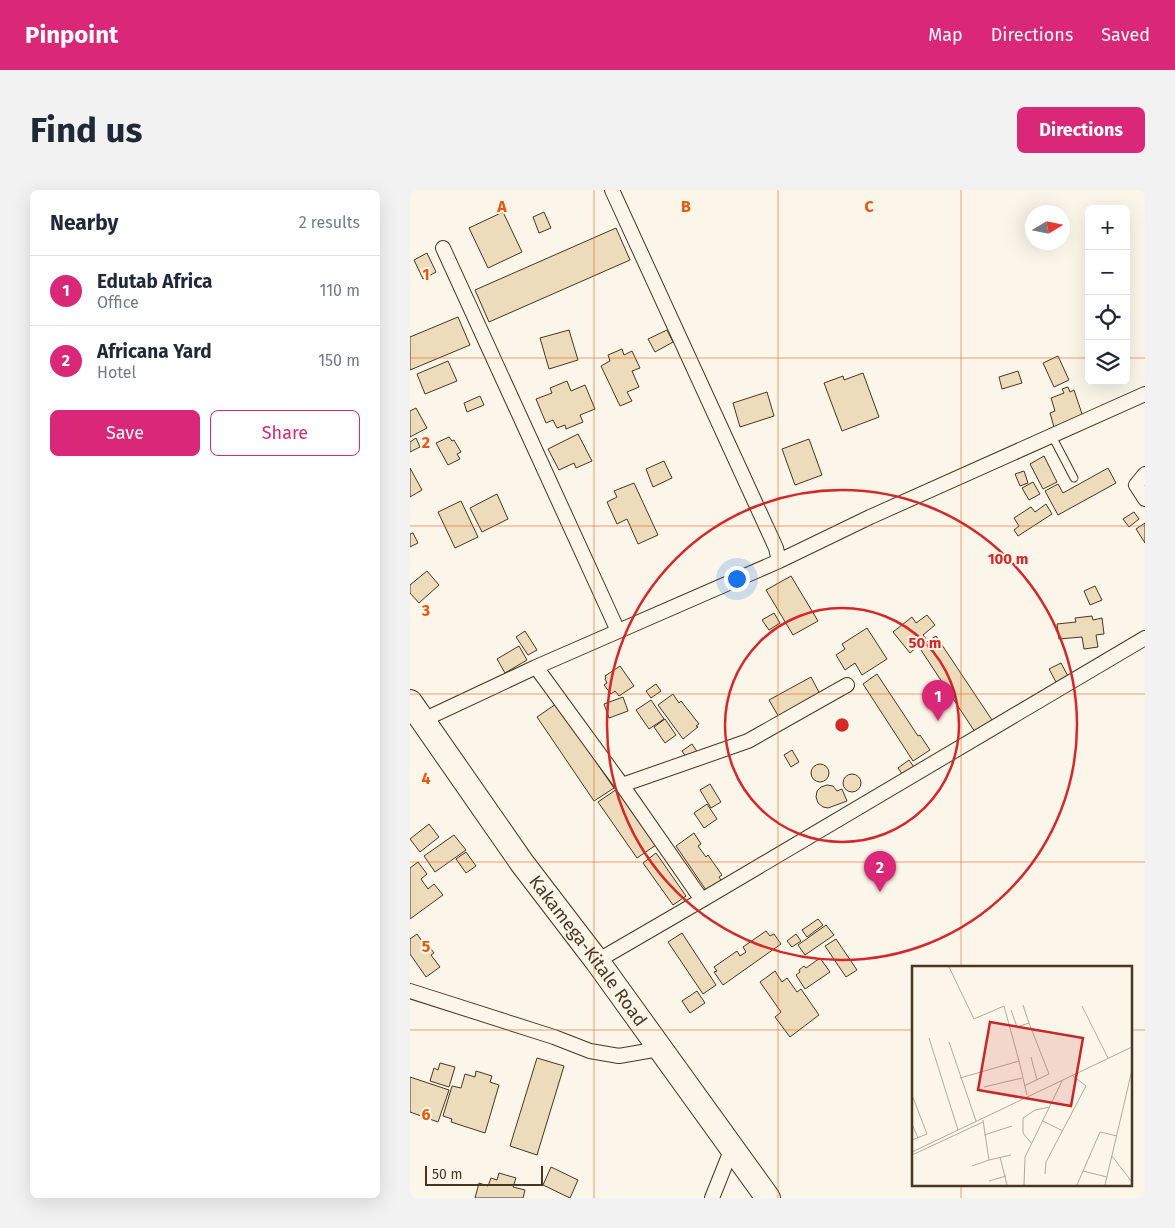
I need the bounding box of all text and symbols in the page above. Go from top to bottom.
text: Pinpoint [25,21,118,49]
text: Map [928,24,963,46]
text: Directions [991,24,1073,46]
text: Saved [1101,24,1150,46]
button: Directions [1017,107,1145,153]
text: Find us [30,109,142,151]
text: A [496,197,507,216]
text: B [681,197,691,216]
text: C [864,197,874,216]
north arrow [1025,205,1070,250]
map controls [1085,205,1130,385]
button: + [1085,205,1130,250]
text: Nearby [50,210,118,236]
text: 2 results [299,213,360,232]
button: − [1085,250,1130,295]
text: 1 [422,265,430,284]
text: Edutab Africa [97,270,213,293]
text: 1 [62,281,70,300]
text: 110 m [319,281,360,300]
text: Office [97,293,139,312]
button: locate [1085,295,1130,340]
text: Africana Yard [97,340,212,363]
button: layers [1085,340,1130,385]
text: 2 [62,351,70,370]
text: 150 m [318,351,360,370]
text: Hotel [97,363,136,382]
button: Save [50,410,200,456]
button: Share [210,410,360,456]
text: 2 [422,433,430,452]
text: 100 m [988,550,1028,568]
your location [724,566,750,592]
text: 3 [421,601,430,620]
text: 50 m [908,634,942,652]
pin: 1 [922,680,954,721]
centre of rings [833,716,851,734]
text: 4 [421,769,431,788]
pin: 2 [864,851,896,892]
street label: Kakamega-Kitale Road [524,871,652,1031]
text: 5 [422,937,431,956]
inset map [912,966,1132,1186]
text: 6 [421,1105,431,1124]
scale bar [425,1163,542,1186]
text: 50 m [432,1166,463,1183]

